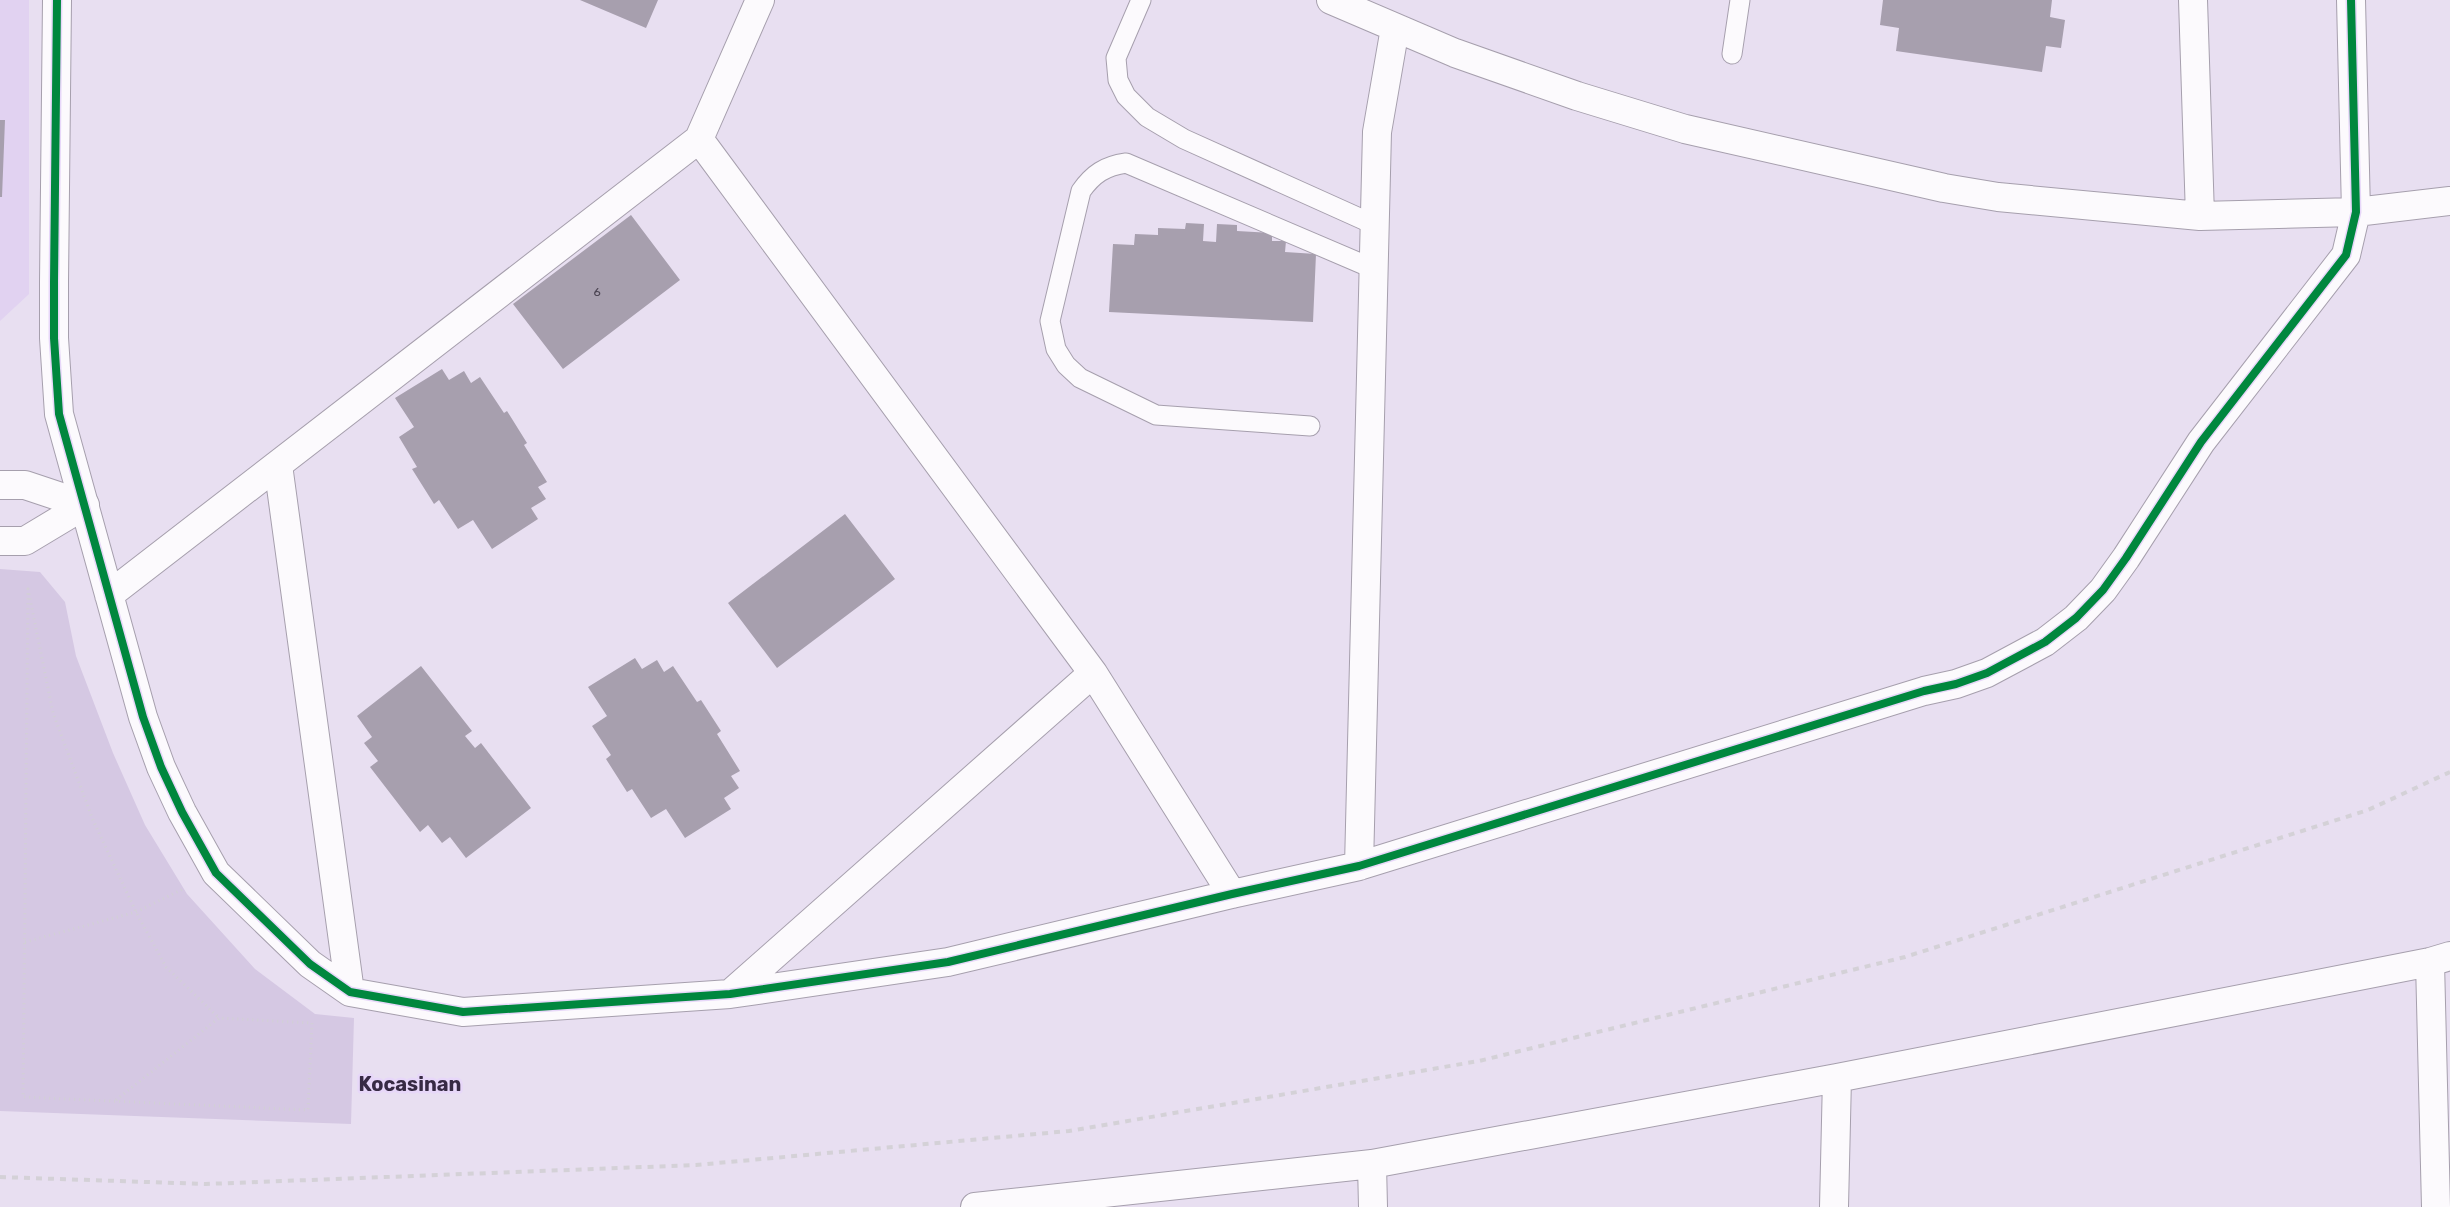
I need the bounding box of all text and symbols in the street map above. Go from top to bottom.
house number: 6 [593,285,601,299]
district label: Kocasinan [359,1072,461,1096]

